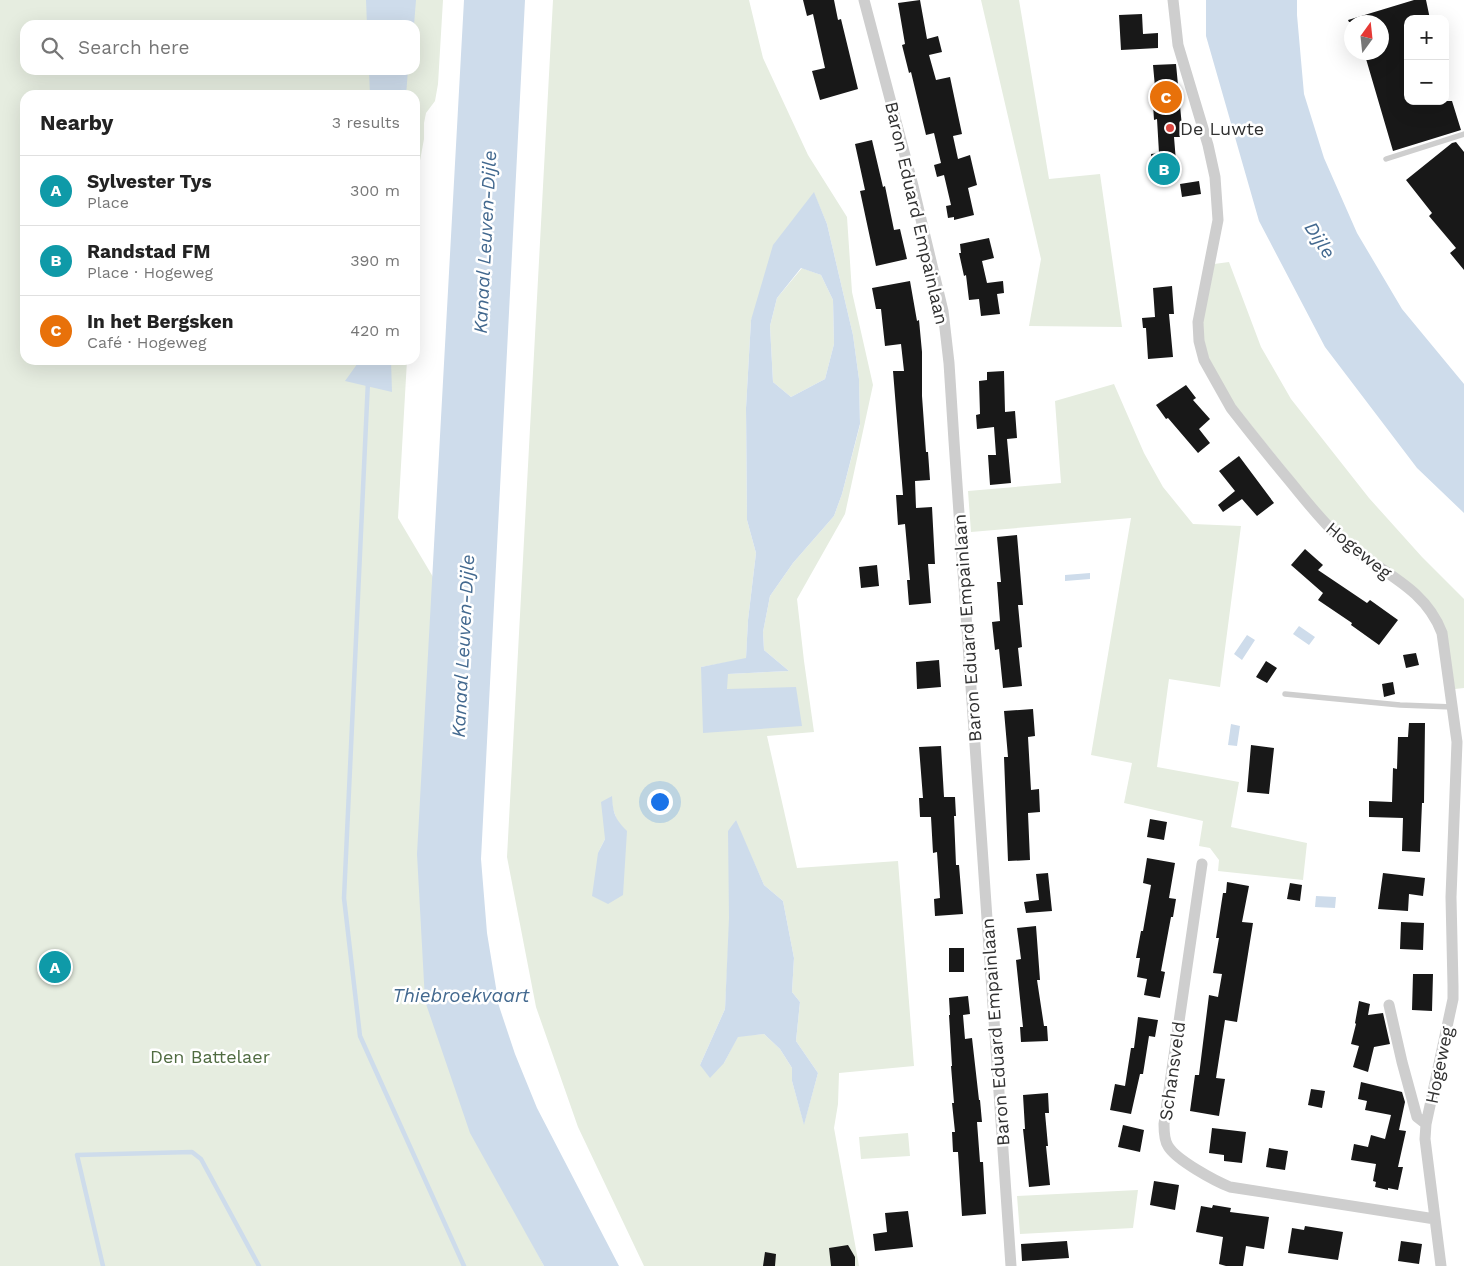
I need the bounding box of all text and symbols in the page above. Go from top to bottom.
north arrow [1344,15,1389,60]
map controls [1404,15,1449,105]
button: + [1404,15,1449,60]
search box [20,20,420,75]
icon: search [38,34,66,62]
text: Search here [78,36,189,59]
button: − [1404,60,1449,105]
pin: C [1150,78,1182,116]
street label: Baron Eduard Empainlaan [881,99,953,327]
text: Nearby [40,110,113,135]
text: 3 results [332,113,400,132]
place label: De Luwte [1180,118,1264,139]
marker: De Luwte [1164,122,1176,134]
water label: Kanaal Leuven-Dijle [469,150,501,334]
pin: B [1148,150,1180,188]
text: Sylvester Tys [87,170,212,193]
text: A [51,181,61,200]
text: 300 m [350,181,400,200]
text: Place [87,193,129,212]
water label: Dijle [1300,217,1340,263]
text: Randstad FM [87,240,211,263]
text: B [51,251,61,270]
text: 390 m [350,251,400,270]
text: Place · Hogeweg [87,263,213,282]
text: In het Bergsken [87,310,233,333]
text: C [51,321,61,340]
text: 420 m [350,321,400,340]
text: Café · Hogeweg [87,333,206,352]
street label: Baron Eduard Empainlaan [949,513,985,743]
street label: Hogeweg [1322,517,1396,583]
water label: Kanaal Leuven-Dijle [447,554,479,738]
your location [647,789,673,815]
street label: Baron Eduard Empainlaan [977,917,1013,1147]
pin: A [39,948,71,986]
water label: Thiebroekvaart [393,984,530,1007]
street label: Schansveld [1155,1020,1189,1122]
street label: Hogeweg [1421,1024,1458,1105]
park label: Den Battelaer [150,1046,270,1067]

